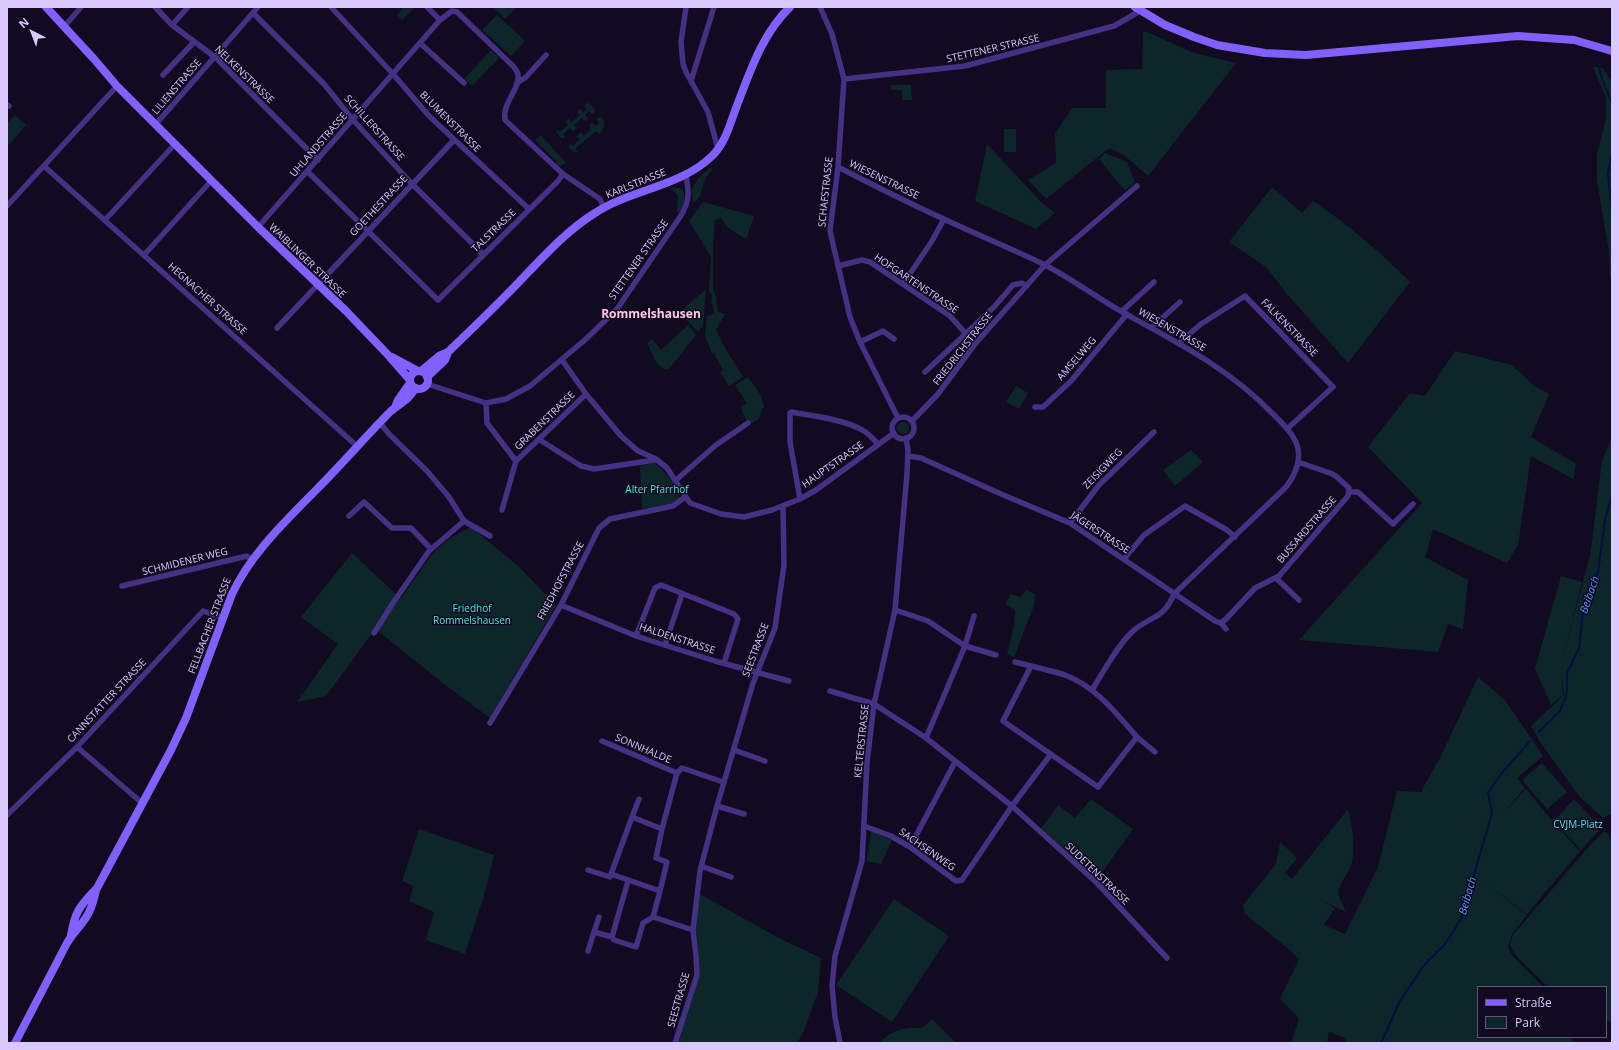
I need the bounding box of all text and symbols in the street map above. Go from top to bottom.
north arrow [12,12,52,52]
text: N [15,14,32,31]
street label: STETTENER STRASSE [945,32,1041,66]
street label: NELKENSTRASSE [212,44,276,106]
street label: LILIENSTRASSE [150,57,204,117]
street label: BLUMENSTRASSE [417,89,483,155]
street label: SCHILLERSTRASSE [341,93,407,163]
street label: UHLANDSTRASSE [288,110,350,180]
street label: SCHAFSTRASSE [816,156,836,228]
street label: WIESENSTRASSE [847,158,921,202]
street label: KARLSTRASSE [604,166,668,202]
street label: GOETHESTRASSE [348,173,410,239]
street label: TALSTRASSE [469,207,519,255]
street label: STETTENER STRASSE [607,218,671,302]
street label: WAIBLINGER STRASSE [266,221,348,301]
street label: HOFGARTENSTRASSE [872,251,960,317]
street label: HEGNACHER STRASSE [165,260,249,338]
street label: FALKENSTRASSE [1258,297,1320,359]
street label: WIESENSTRASSE [1136,306,1208,354]
district label: Rommelshausen [601,308,701,322]
street label: FRIEDRICHSTRASSE [931,310,995,388]
street label: AMSELWEG [1055,335,1099,383]
street label: GRABENSTRASSE [512,389,578,453]
street label: HAUPTSTRASSE [800,439,866,491]
street label: ZEISIGWEG [1081,446,1125,492]
park label: Alter Pfarrhof [625,484,689,496]
street label: BUSSARDSTRASSE [1275,494,1339,566]
street label: JÄGERSTRASSE [1068,509,1132,557]
street label: FRIEDHOFSTRASSE [535,540,587,622]
street label: SCHMIDENER WEG [141,546,229,578]
water label: Beibach [1577,575,1603,615]
street label: FELLBACHER STRASSE [186,576,234,676]
park label: Friedhof Rommelshausen [433,603,511,626]
street label: HALDENSTRASSE [637,621,717,657]
street label: SEESTRASSE [740,621,772,679]
street label: CANNSTATTER STRASSE [65,657,149,745]
street label: KELTERSTRASSE [852,704,872,778]
street label: SONNHALDE [613,732,673,766]
park label: CVJM-Platz [1553,819,1603,831]
street label: SACHSENWEG [896,826,958,874]
street label: SUDETENSTRASSE [1063,840,1131,908]
water label: Beibach [1456,876,1480,916]
street label: SEESTRASSE [665,971,693,1029]
legend [1477,986,1607,1038]
text: Straße [1515,994,1552,1011]
text: Park [1515,1014,1540,1031]

